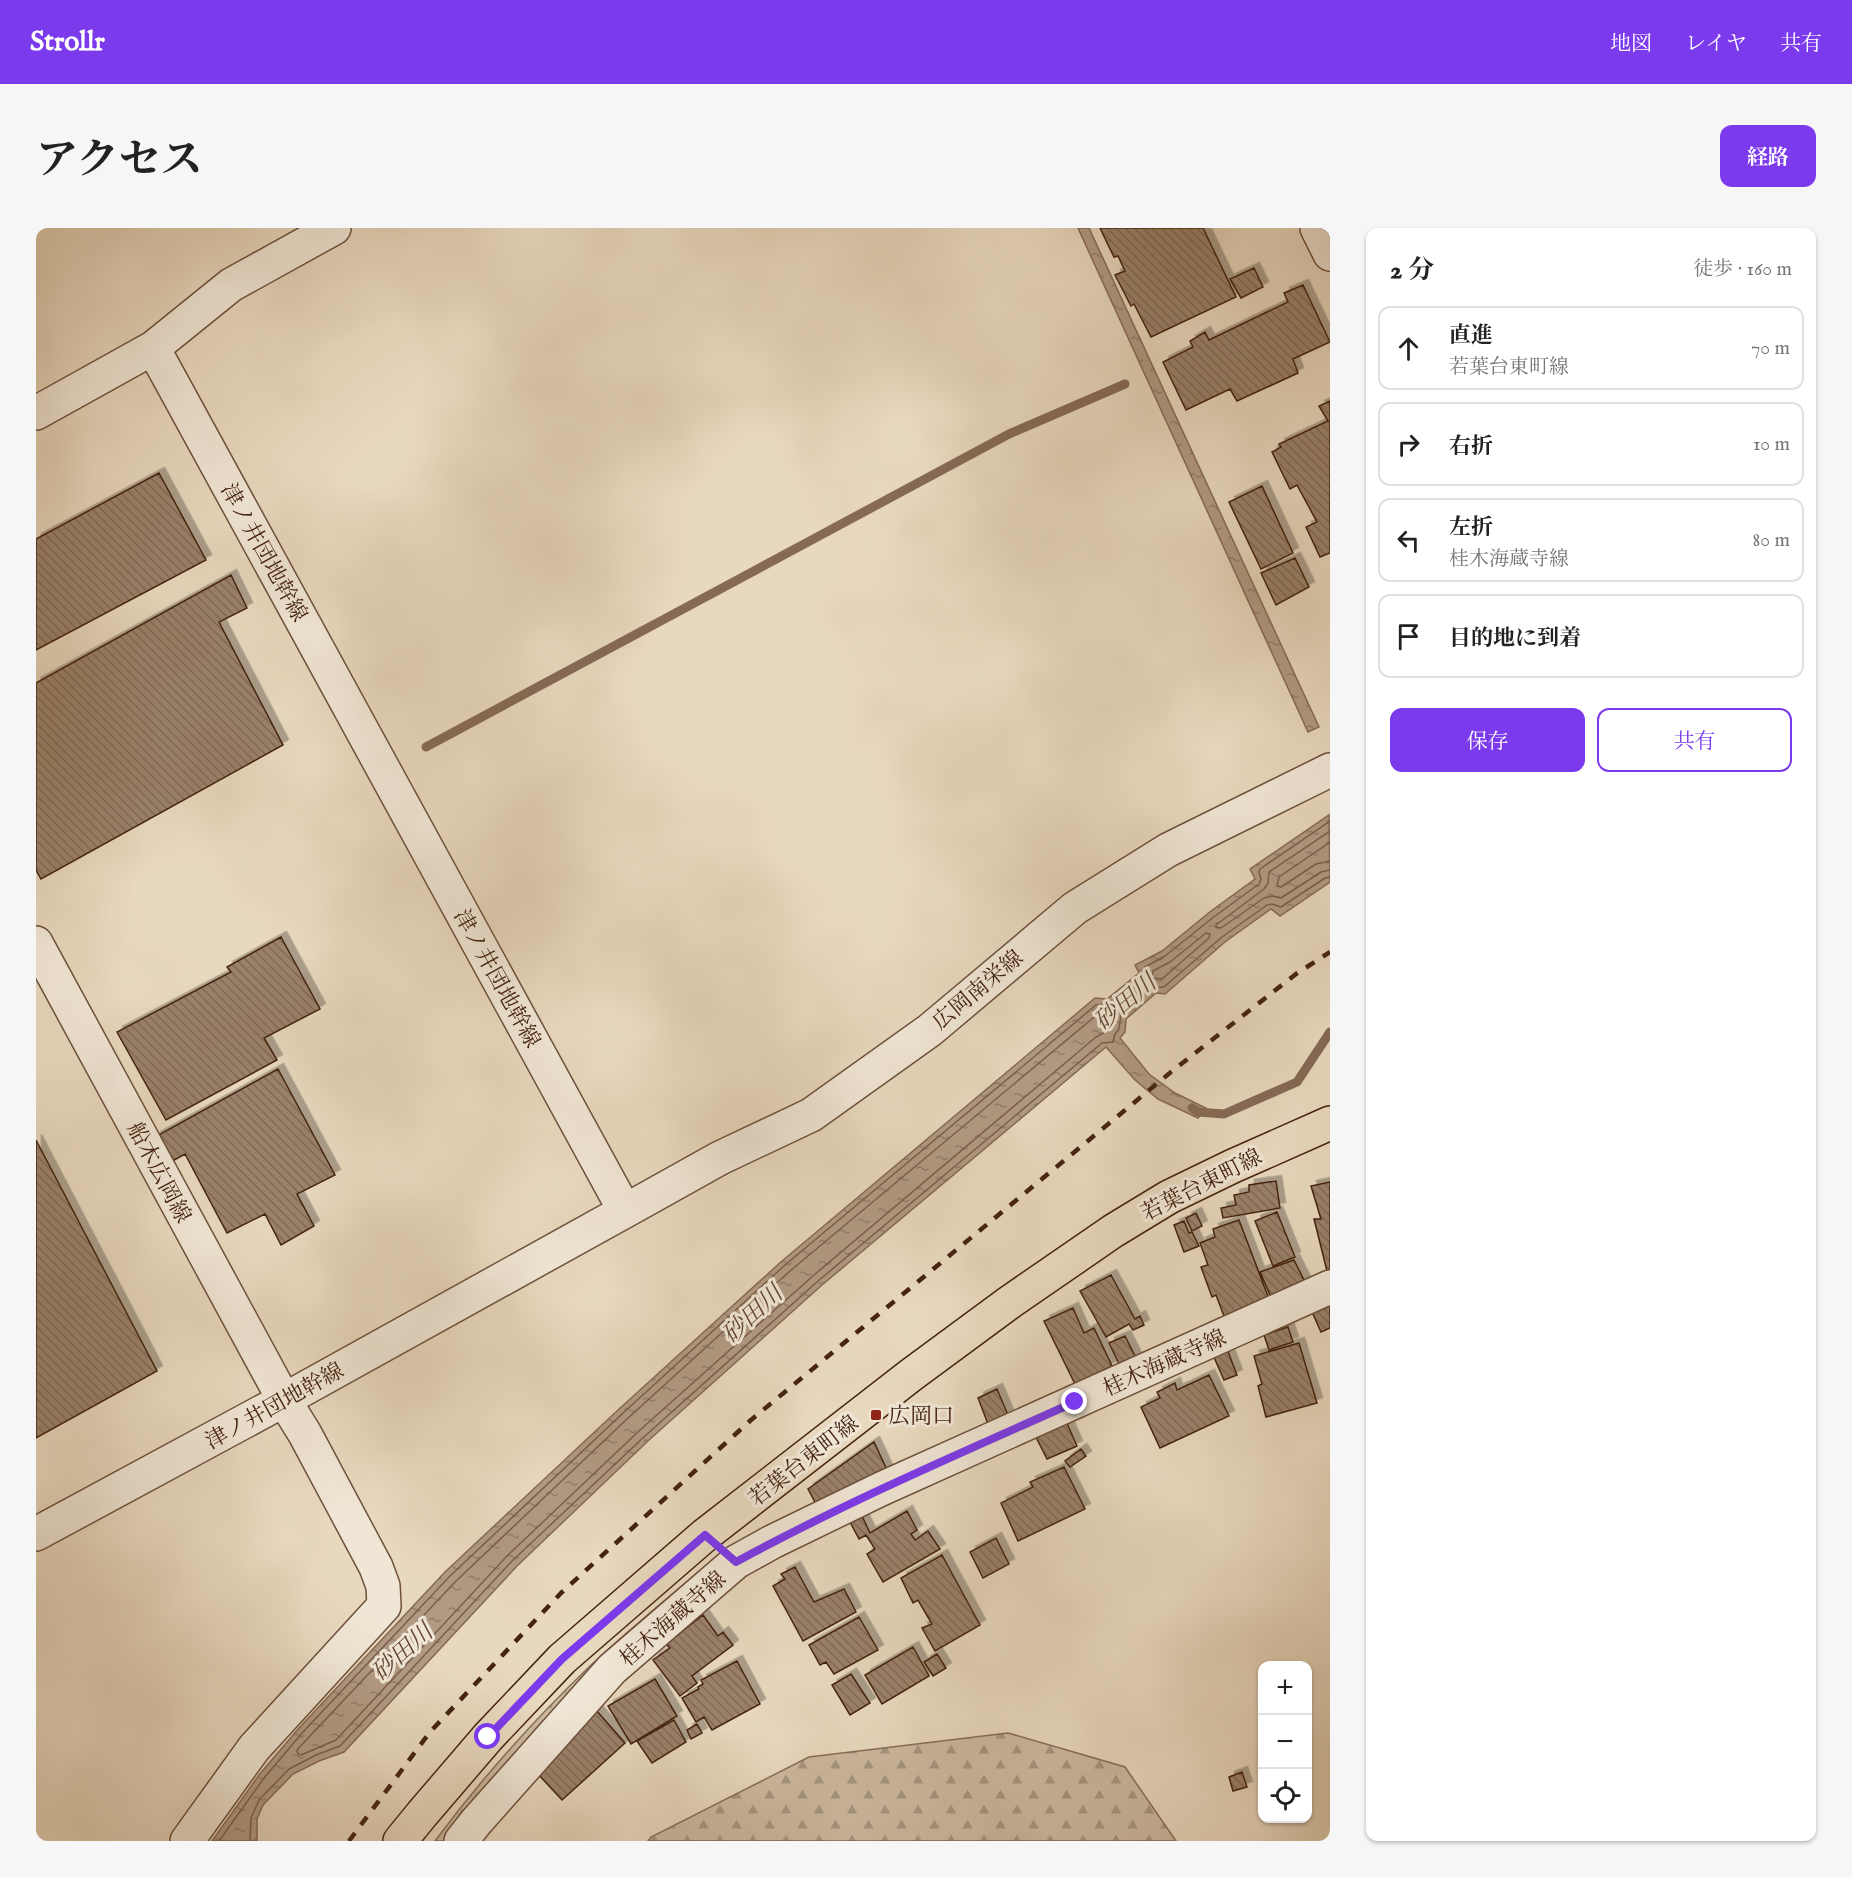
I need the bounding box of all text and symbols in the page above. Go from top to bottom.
text: Strollr [30,25,105,60]
text: 地図 [1610,31,1652,58]
text: レイヤ [1685,31,1747,58]
text: 共有 [1780,31,1822,58]
button: 経路 [1720,125,1816,187]
text: アクセス [36,135,203,188]
text: 2 分 [1390,254,1434,287]
text: 徒歩 · 160 m [1693,257,1792,282]
text: 直進 [1449,322,1493,350]
icon: ahead [1392,332,1425,365]
text: 70 m [1751,336,1790,361]
text: 若葉台東町線 [1449,355,1569,380]
icon: right [1392,428,1425,461]
text: 10 m [1753,432,1790,457]
text: 右折 [1449,433,1493,461]
street label: 津ノ井団地幹線 [214,479,313,627]
text: 左折 [1449,514,1493,542]
icon: left [1392,524,1425,557]
text: 80 m [1753,528,1790,553]
text: 桂木海蔵寺線 [1449,547,1569,572]
icon: arrive [1392,620,1425,653]
text: 目的地に到着 [1449,625,1581,653]
button: 保存 [1390,708,1585,772]
button: 共有 [1597,708,1792,772]
street label: 津ノ井団地幹線 [447,905,546,1053]
street label: 広岡南栄線 [927,944,1029,1037]
water label: 砂田川 [1088,966,1166,1038]
street label: 船木広岡線 [120,1118,196,1228]
street label: 若葉台東町線 [1137,1143,1267,1228]
water label: 砂田川 [716,1277,792,1351]
street label: 桂木海蔵寺線 [1099,1324,1231,1403]
street label: 津ノ井団地幹線 [201,1357,349,1456]
route end [1061,1388,1087,1414]
place label: 広岡口 [888,1403,954,1431]
marker: 広岡口 [869,1408,883,1422]
street label: 若葉台東町線 [744,1410,865,1513]
street label: 桂木海蔵寺線 [614,1566,732,1673]
water label: 砂田川 [366,1615,442,1689]
map controls [1258,1661,1312,1823]
button: + [1258,1661,1312,1715]
button: − [1258,1715,1312,1769]
route start [474,1723,500,1749]
button: locate [1258,1769,1312,1823]

